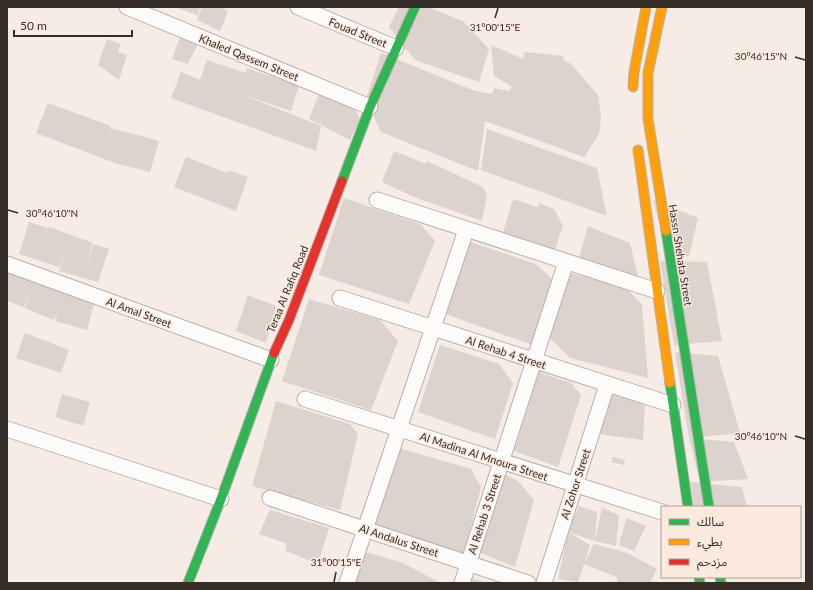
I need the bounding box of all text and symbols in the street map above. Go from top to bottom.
scale bar [14,12,132,38]
street label: Fouad Street [327,14,389,50]
text: 50 m [20,18,47,33]
text: 31°00'15"E [470,21,520,33]
street label: Khaled Qassem Street [197,31,301,83]
text: 30°46'15"N [735,50,787,62]
street label: Hassn Shehata Street [667,203,695,307]
text: 30°46'10"N [26,207,78,219]
street label: Teraa Al Rafiq Road [264,243,310,335]
street label: Al Amal Street [104,294,174,330]
street label: Al Rehab 4 Street [464,333,548,371]
street label: Al Madina Al Mnoura Street [418,429,550,483]
text: 30°46'10"N [735,430,787,442]
street label: Al Zohor Street [557,447,593,521]
street label: Al Rehab 3 Street [465,472,503,556]
legend [661,506,801,578]
text: سالك [697,514,724,529]
street label: Al Andalus Street [358,521,440,559]
text: بطيء [697,534,723,552]
text: مزدحم [697,554,727,571]
text: 31°00'15"E [311,556,361,568]

